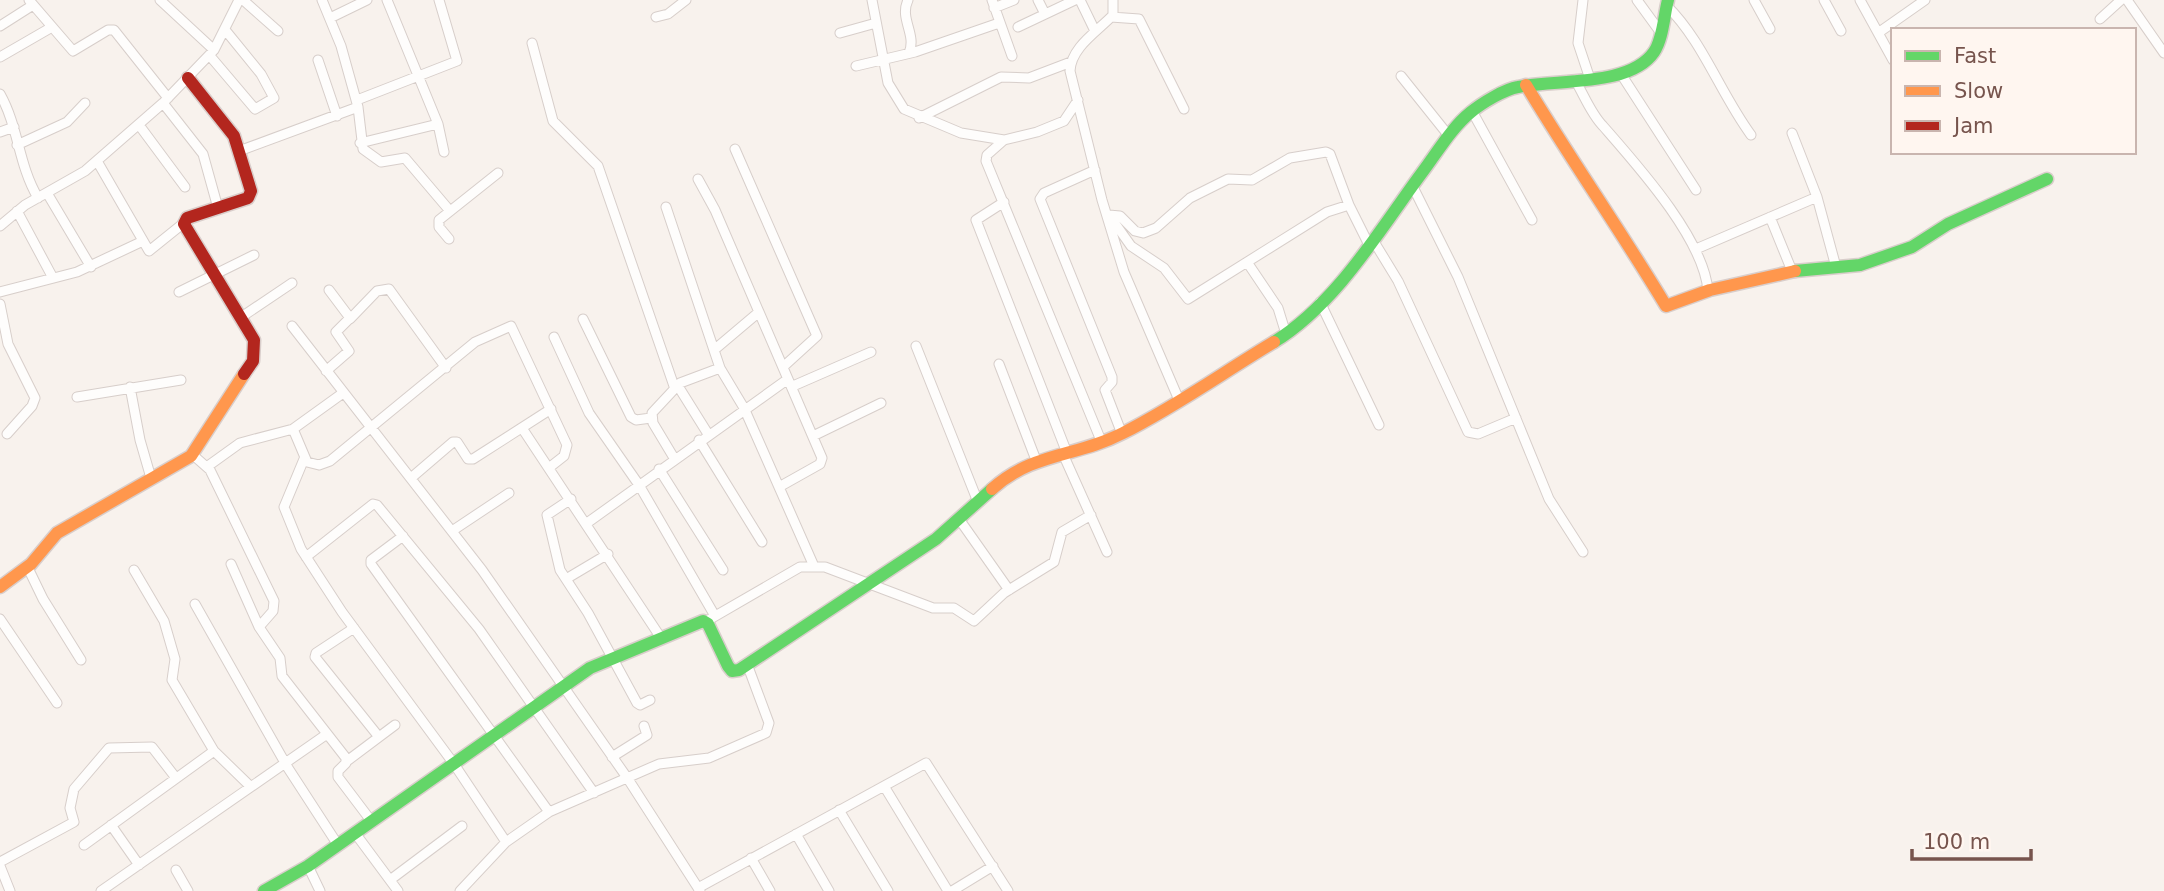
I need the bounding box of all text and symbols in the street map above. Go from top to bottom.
legend [1891,28,2136,154]
text: Fast [1954,44,1996,68]
text: Slow [1954,79,2003,103]
text: Jam [1952,114,1994,138]
scale bar [1912,818,2031,862]
text: 100 m [1923,830,1990,854]

